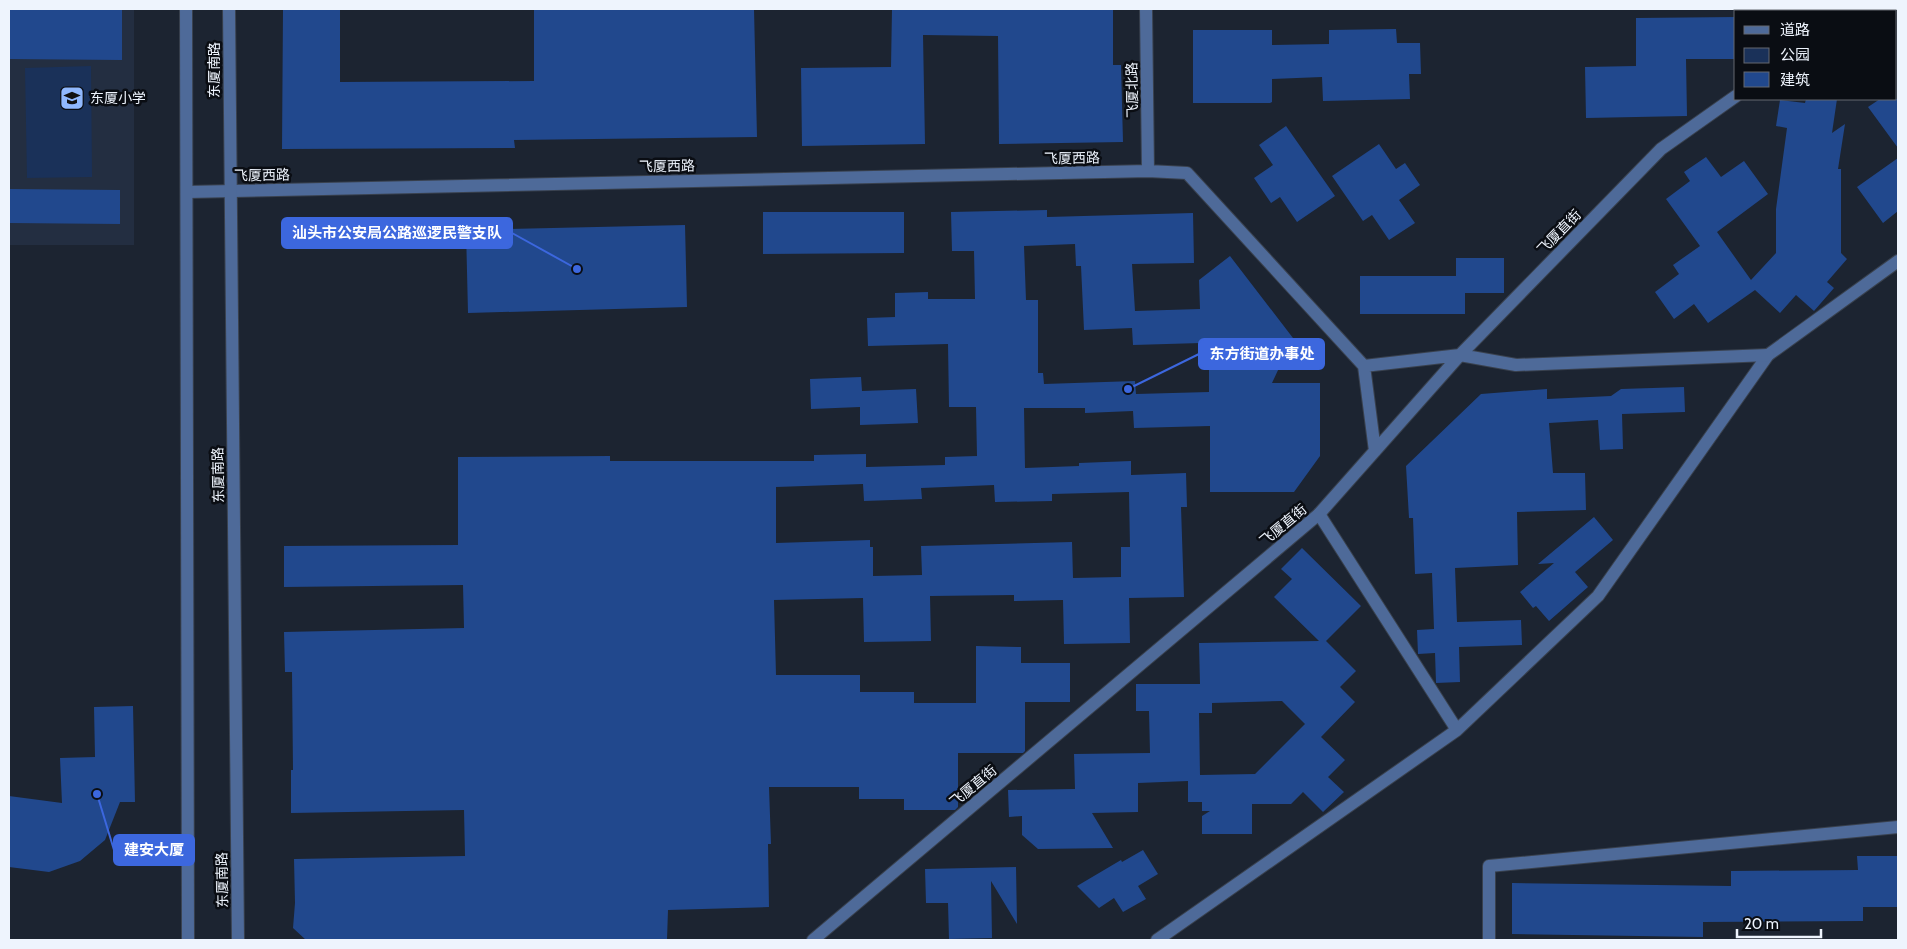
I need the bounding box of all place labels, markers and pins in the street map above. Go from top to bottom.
school or university icon: 东厦小学 [59,85,85,111]
place label: 东厦小学 [90,89,146,107]
callout: 汕头市公安局公路巡逻民警支队 [282,218,512,248]
callout: 东方街道办事处 [1199,339,1324,369]
callout: 建安大厦 [114,835,194,865]

